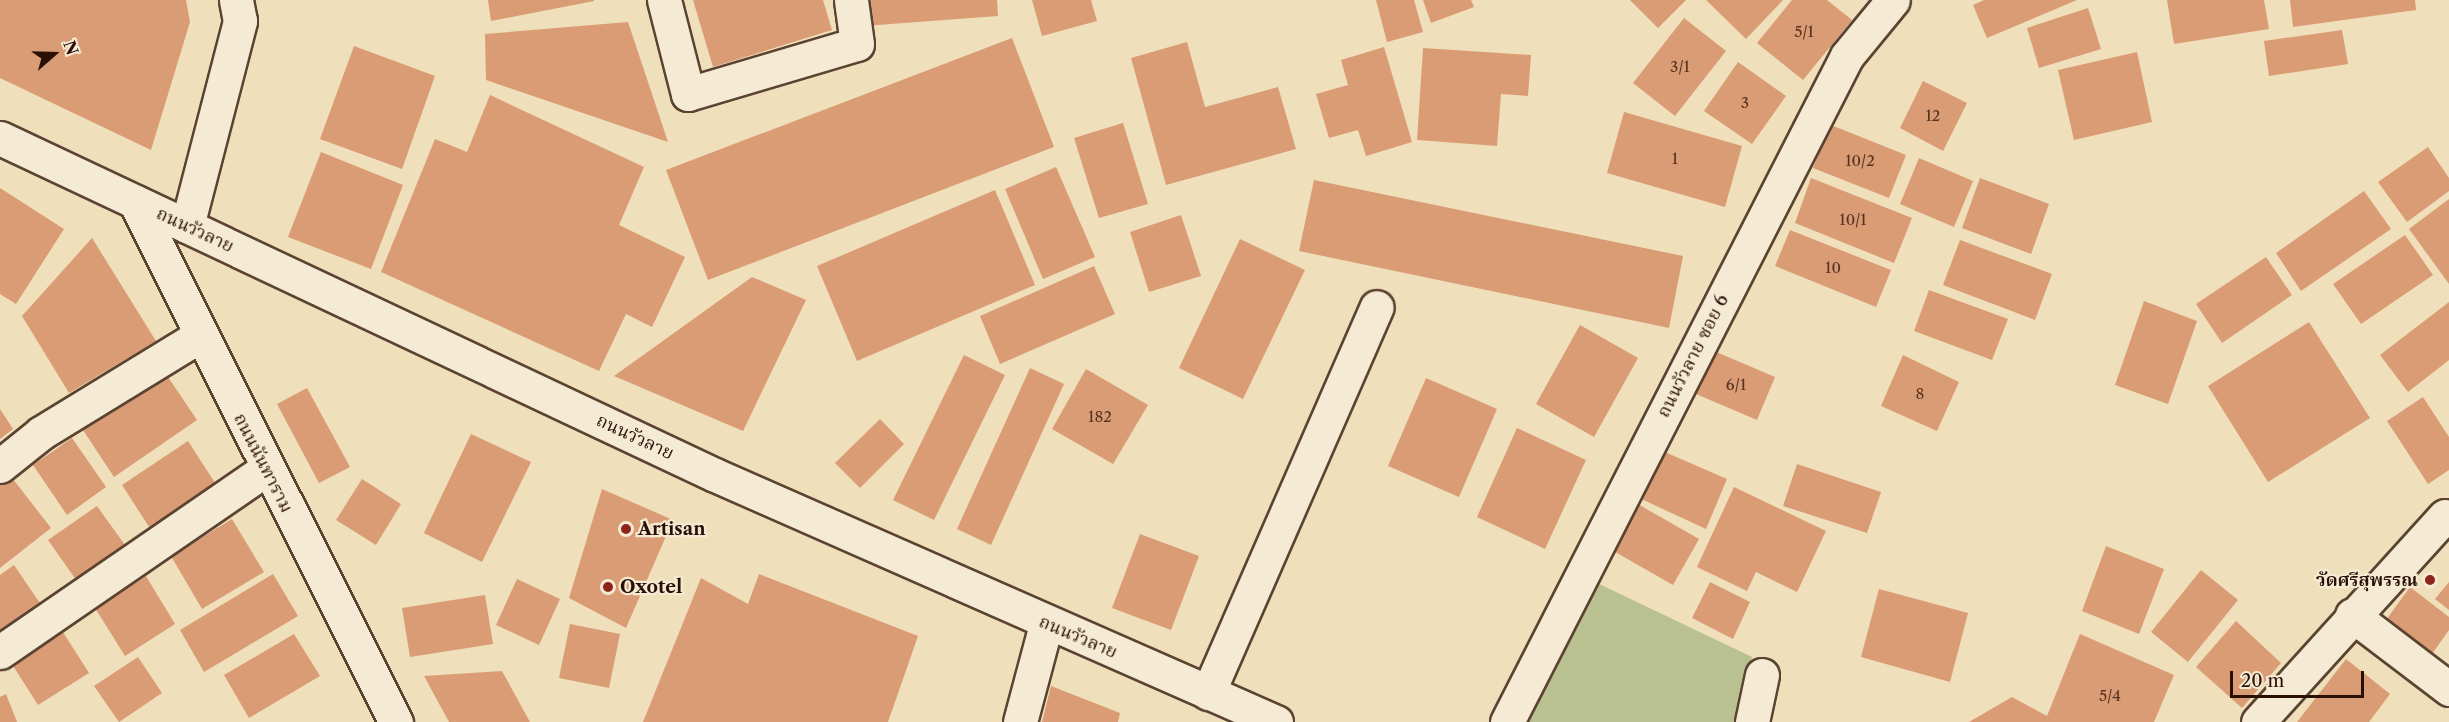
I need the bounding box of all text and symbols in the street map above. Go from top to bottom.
house number: 5/1 [1794,23,1814,41]
north arrow [24,24,84,84]
text: N [59,38,83,58]
house number: 3/1 [1670,58,1690,76]
house number: 3 [1741,94,1749,112]
house number: 12 [1926,107,1940,125]
house number: 1 [1672,150,1678,168]
house number: 10/2 [1845,152,1875,170]
street label: ถนนวัวลาย [153,203,237,257]
house number: 10/1 [1839,211,1867,229]
house number: 10 [1825,259,1841,277]
street label: ถนนวัวลาย ซอย 6 [1653,291,1733,421]
house number: 6/1 [1726,376,1746,394]
house number: 8 [1916,385,1924,403]
house number: 182 [1088,408,1112,426]
street label: ถนนนันทาราม [229,410,297,516]
street label: ถนนวัวลาย [593,410,677,464]
place label: Artisan [638,518,705,540]
marker: Artisan [619,522,633,536]
place label: วัดศรีสุพรรณ [2316,569,2418,591]
marker: วัดศรีสุพรรณ [2423,573,2437,587]
place label: Oxotel [620,576,682,598]
marker: Oxotel [601,580,615,594]
street label: ถนนวัวลาย [1036,611,1120,663]
scale bar [2233,659,2366,697]
text: 20 m [2241,670,2284,692]
house number: 5/4 [2099,687,2121,705]

